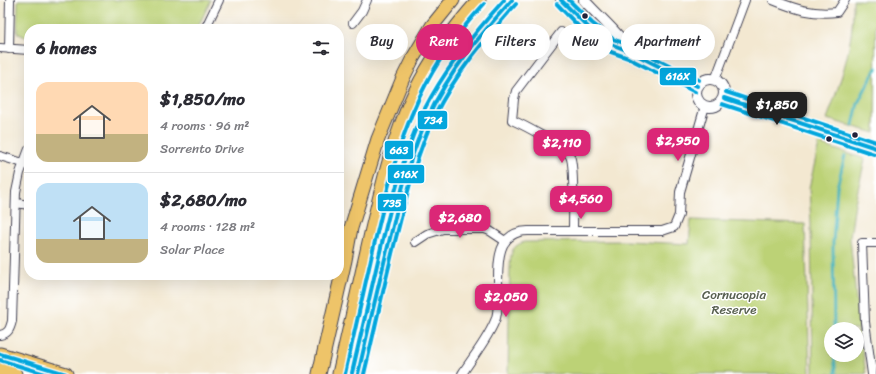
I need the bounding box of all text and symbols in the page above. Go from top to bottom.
unlabelled marker [580,11,590,21]
chip: Buy [356,24,408,60]
chip: Rent [416,24,473,60]
chip: Filters [481,24,550,60]
chip: New [558,24,613,60]
chip: Apartment [621,24,715,60]
text: 6 homes [36,33,96,63]
icon: filters [310,37,332,59]
line badge: 616X [659,67,697,86]
text: 616X [665,67,691,86]
text: $1,850/mo [160,84,245,114]
pin: $1,850 [744,92,810,126]
text: $1,850 [756,93,798,116]
icon: home [68,98,116,146]
line badge: 734 [417,110,448,130]
text: 734 [423,111,443,130]
text: 4 rooms · 96 m² [160,114,249,137]
pin: $2,950 [645,128,711,162]
text: $2,950 [656,129,700,152]
pin: $2,110 [529,130,595,164]
unlabelled marker [850,130,860,140]
text: $2,110 [542,131,582,154]
unlabelled marker [824,134,834,144]
text: Sorrento Drive [160,137,244,160]
line badge: 663 [384,140,414,160]
text: 663 [389,141,409,160]
line badge: 616X [387,164,425,184]
text: 616X [393,165,419,184]
text: $2,680/mo [160,185,247,215]
pin: $4,560 [548,186,614,220]
text: $4,560 [559,187,603,210]
line badge: 735 [377,193,407,212]
text: 735 [382,194,402,213]
icon: home [68,199,116,247]
pin: $2,680 [427,205,493,239]
text: $2,680 [438,206,482,229]
text: 4 rooms · 128 m² [160,215,255,238]
text: Solar Place [160,238,225,261]
park label: Cornucopia Reserve [702,283,766,321]
pin: $2,050 [473,284,539,318]
text: $2,050 [484,285,528,308]
map controls [824,322,864,362]
button: layers [824,322,864,362]

